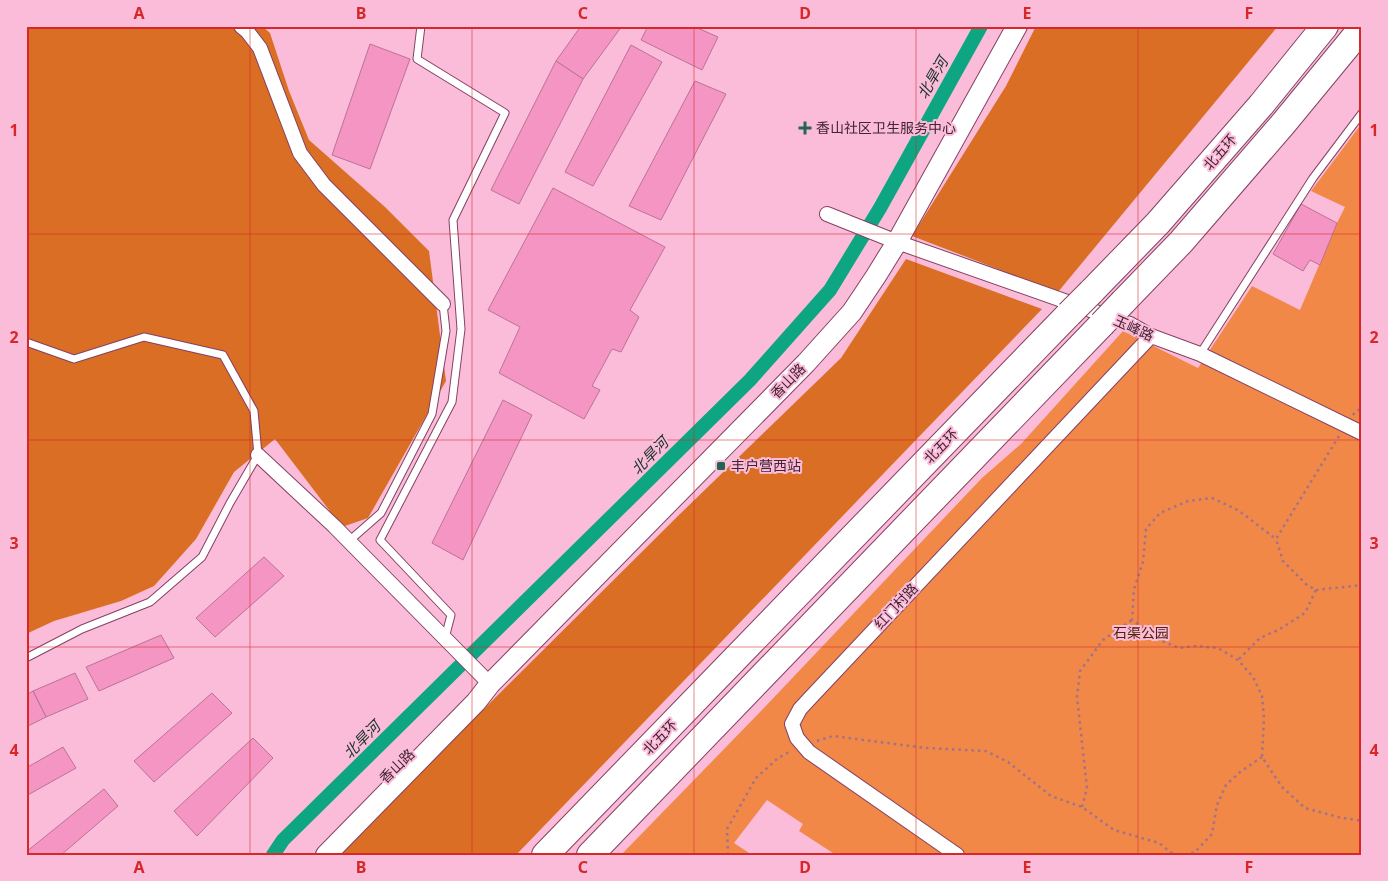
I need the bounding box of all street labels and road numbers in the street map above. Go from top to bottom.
street label: 北五环 [1199,130,1241,174]
street label: 玉峰路 [1111,310,1157,345]
street label: 香山路 [766,359,809,402]
street label: 北五环 [919,424,962,467]
street label: 红门村路 [870,579,922,633]
street label: 北五环 [638,715,681,758]
street label: 香山路 [375,744,418,787]

